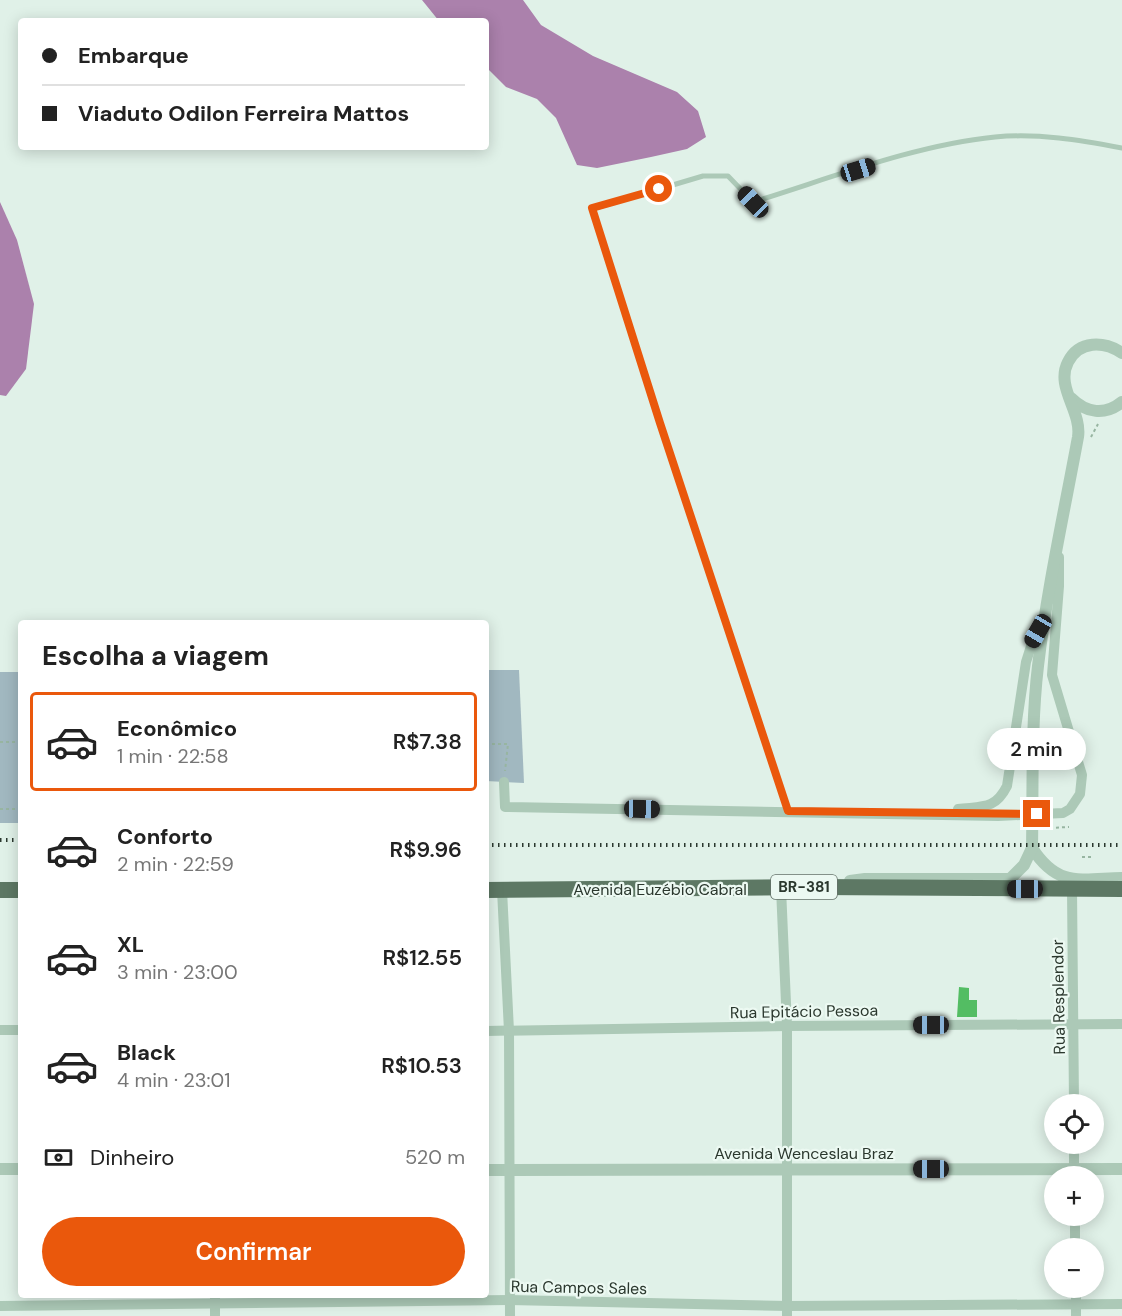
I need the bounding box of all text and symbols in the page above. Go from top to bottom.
text: Embarque [78,41,189,70]
text: Viaduto Odilon Ferreira Mattos [78,99,409,128]
car [838,156,878,184]
route start [645,175,672,202]
car [734,183,772,221]
car [1021,611,1055,651]
text: Escolha a viagem [42,638,269,673]
text: Econômico [117,714,237,743]
icon: car [45,715,99,769]
text: R$7.38 [393,727,462,756]
callout: 2 min [988,727,1086,769]
text: 2 min [1010,736,1063,762]
text: 1 min · 22:58 [117,743,229,769]
car [624,800,660,818]
route end [1023,800,1050,827]
text: Conforto [117,822,213,851]
icon: car [45,823,99,877]
text: R$9.96 [390,835,462,864]
text: 2 min · 22:59 [117,851,234,877]
road number: BR-381 [771,875,837,899]
street label: Avenida Euzébio Cabral [573,879,747,900]
car [1007,880,1043,898]
text: XL [117,930,144,959]
icon: car [45,931,99,985]
street label: Rua Resplendor [1047,939,1070,1055]
text: R$12.55 [382,943,462,972]
text: 3 min · 23:00 [117,959,238,985]
street label: Rua Epitácio Pessoa [730,1000,878,1023]
car [913,1016,949,1034]
text: Black [117,1038,176,1067]
icon: car [45,1039,99,1093]
text: R$10.53 [381,1051,462,1080]
text: 4 min · 23:01 [117,1067,230,1093]
map controls [1044,1094,1104,1298]
button: locate [1044,1094,1104,1154]
icon: cash [42,1141,75,1174]
text: Dinheiro [90,1143,174,1172]
street label: Avenida Wenceslau Braz [714,1143,894,1164]
text: 520 m [405,1144,465,1170]
car [913,1160,949,1178]
button: + [1044,1166,1104,1226]
button: Confirmar [42,1217,465,1286]
button: − [1044,1238,1104,1298]
street label: Rua Campos Sales [511,1276,647,1299]

